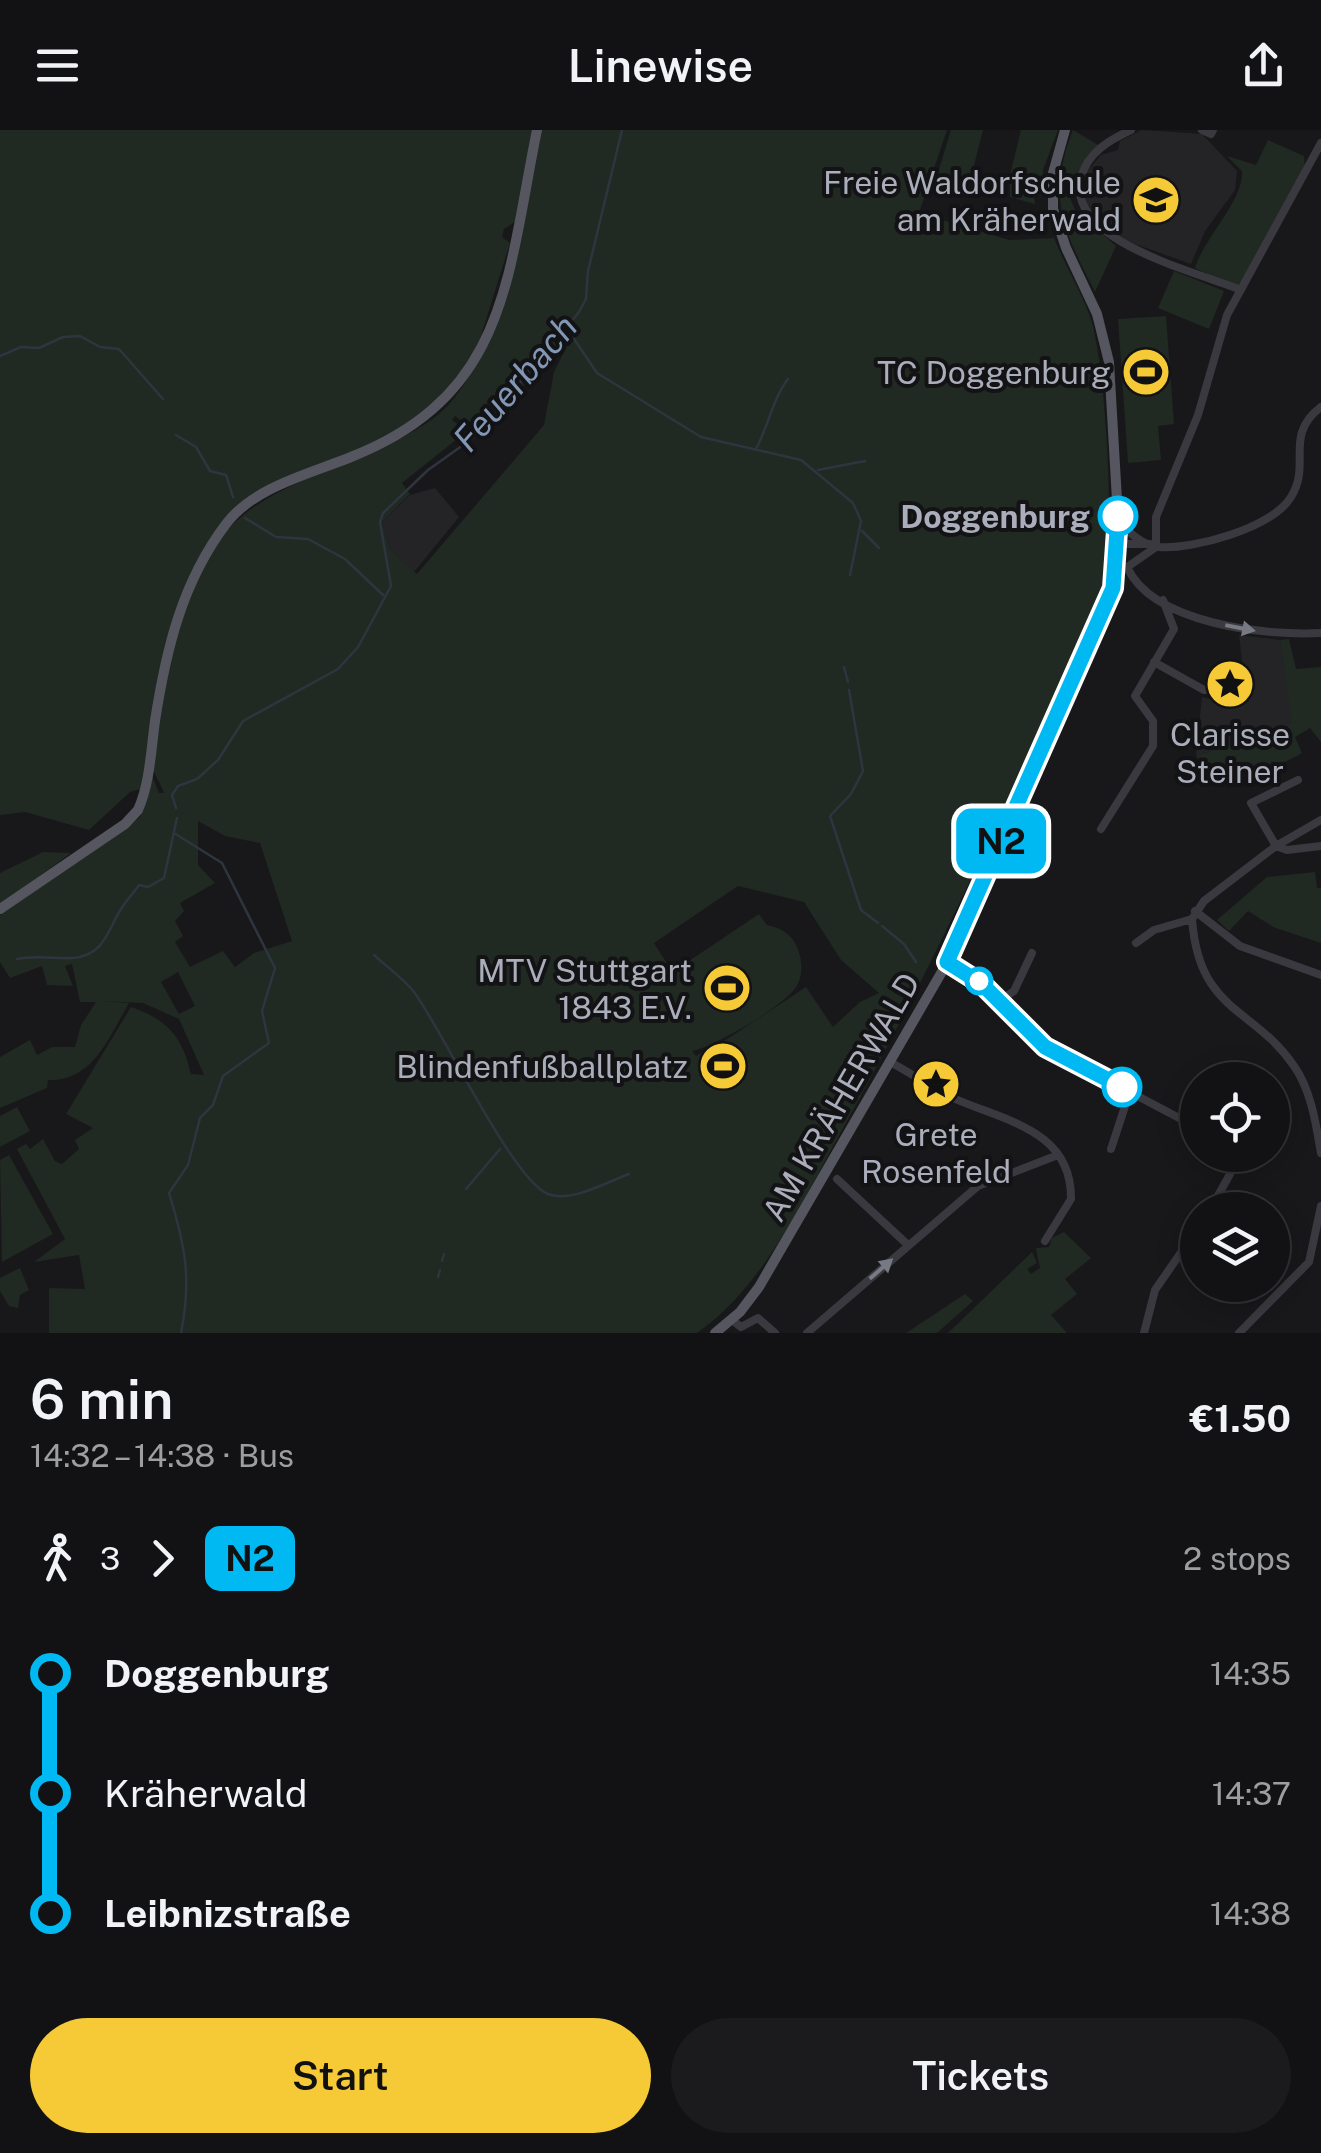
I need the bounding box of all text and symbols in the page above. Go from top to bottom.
icon: menu [30,38,85,93]
icon: share [1236,38,1291,93]
text: Linewise [568,39,753,92]
place label: Freie Waldorfschule am Kräherwald [823,164,1121,238]
school or university icon: Freie Waldorfschule am Kräherwald [1130,174,1182,226]
water label: Feuerbach [445,307,585,459]
sports icon: TC Doggenburg [1120,346,1172,398]
place label: TC Doggenburg [877,354,1111,391]
marker: Doggenburg [1099,497,1137,535]
place label: Doggenburg [900,498,1090,535]
one-way arrow [1224,621,1255,637]
place icon: Clarisse Steiner [1204,658,1256,710]
place label: Clarisse Steiner [1170,716,1290,790]
line badge: N2 [956,808,1046,874]
text: N2 [976,821,1026,862]
place label: MTV Stuttgart 1843 E.V. [477,952,692,1026]
sports icon: MTV Stuttgart 1843 E.V. [701,962,753,1014]
street label: AM KRÄHERWALD [755,966,927,1228]
unlabelled marker [966,968,992,994]
sports icon: Blindenfußballplatz [697,1040,749,1092]
place label: Blindenfußballplatz [396,1048,688,1085]
place icon: Grete Rosenfeld [910,1058,962,1110]
map controls [1180,1062,1290,1302]
button: locate [1180,1062,1290,1172]
unlabelled marker [1103,1068,1141,1106]
place label: Grete Rosenfeld [861,1116,1011,1190]
button: layers [1180,1192,1290,1302]
one-way arrow [868,1259,893,1281]
text: 6 min [30,1367,173,1431]
text: €1.50 [1190,1396,1291,1441]
text: 14:32 – 14:38 · Bus [30,1437,294,1474]
icon: walk [30,1531,85,1586]
icon: forward [135,1531,190,1586]
text: N2 [225,1538,275,1579]
text: 3 [100,1540,120,1577]
text: 2 stops [1183,1540,1291,1577]
text: Doggenburg [104,1651,329,1696]
text: 14:35 [1210,1655,1291,1692]
text: Kräherwald [104,1771,307,1816]
text: 14:37 [1212,1775,1291,1812]
text: Leibnizstraße [104,1891,351,1936]
text: 14:38 [1210,1895,1291,1932]
button: Start [30,2018,651,2133]
button: Tickets [671,2018,1291,2133]

